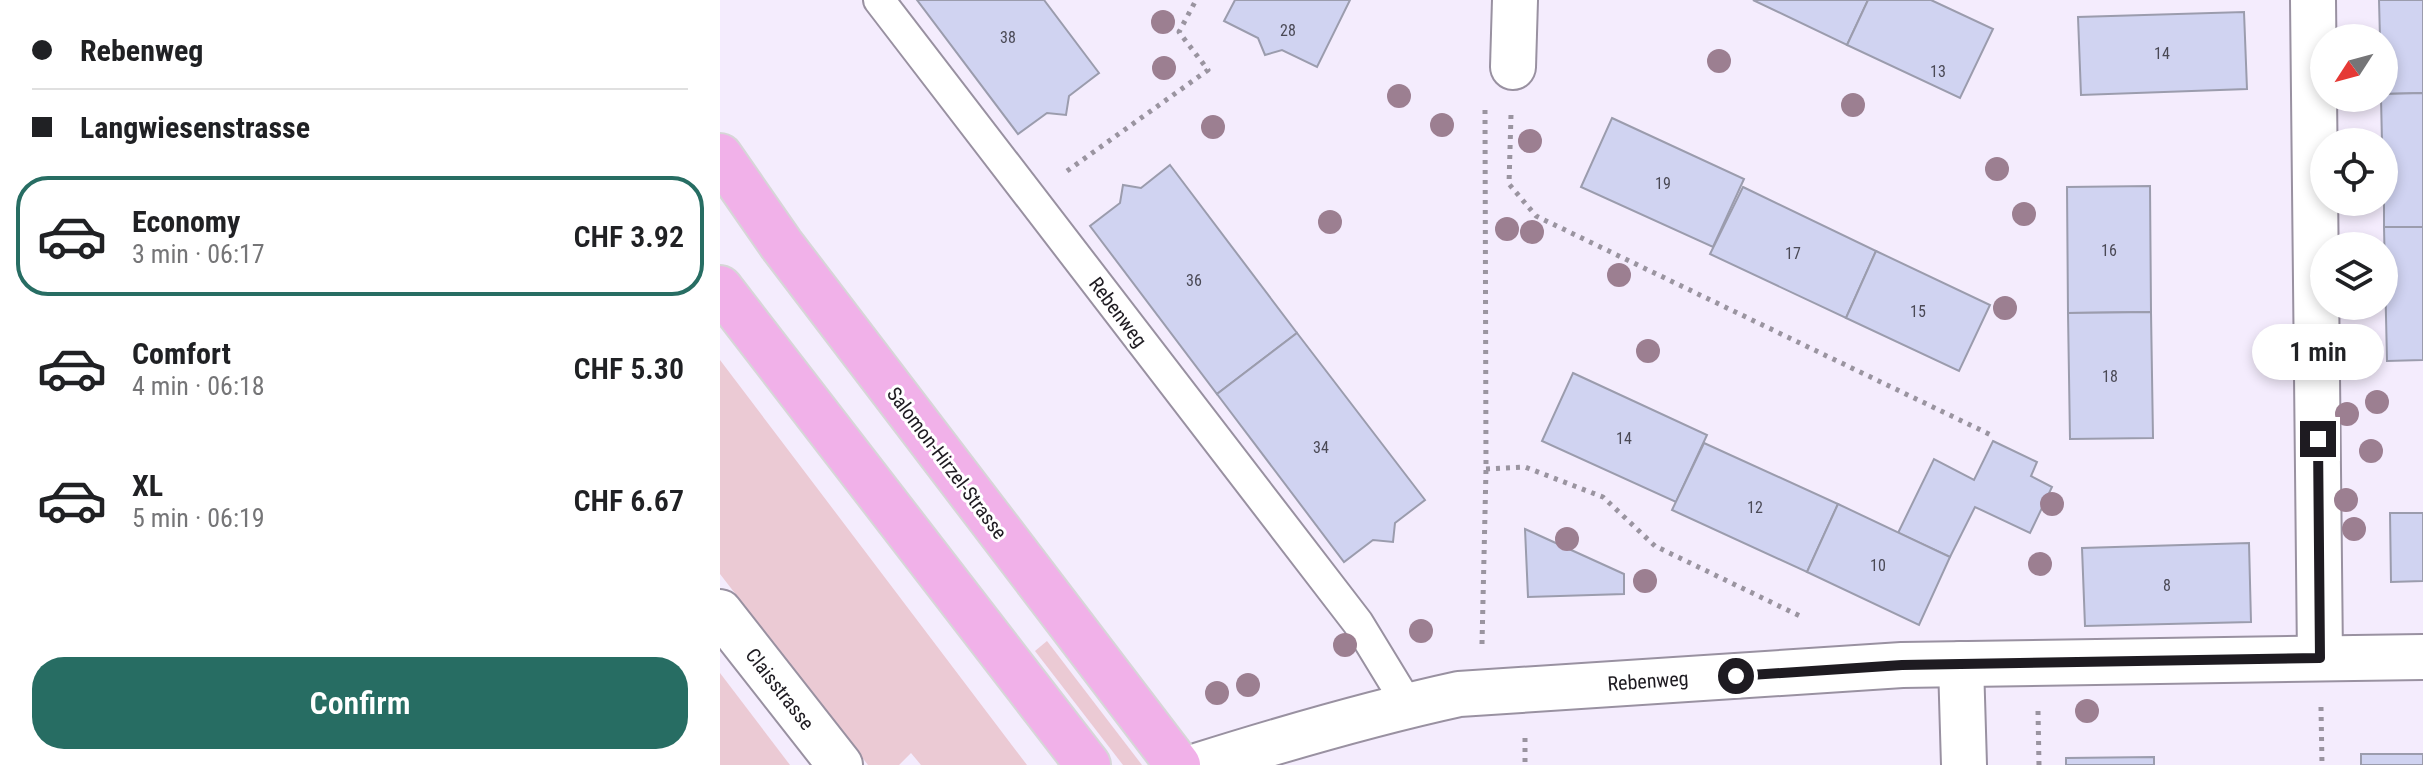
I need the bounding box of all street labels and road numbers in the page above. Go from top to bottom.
street label: Rebenweg [1084,272,1152,352]
street label: Salomon-Hirzel-Strasse [882,382,1012,544]
street label: Claisstrasse [741,643,819,735]
street label: Rebenweg [1607,666,1689,696]

